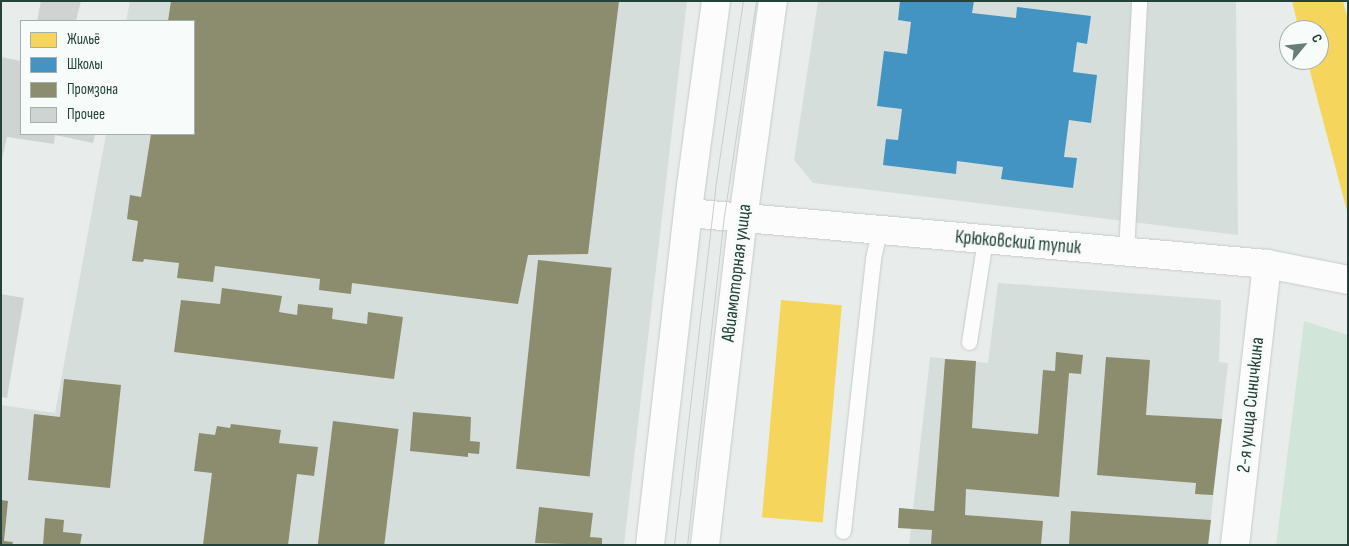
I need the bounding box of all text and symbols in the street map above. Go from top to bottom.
legend [20,20,195,135]
north arrow [1279,20,1329,70]
text: Жильё [67,30,100,49]
text: С [1308,31,1326,45]
text: Школы [67,55,103,74]
text: Промзона [67,80,118,99]
text: Прочее [67,105,105,124]
street label: Авиамоторная улица [717,203,757,343]
street label: Крюковский тупик [954,226,1082,260]
street label: 2-я улица Синичкина [1233,336,1269,474]

